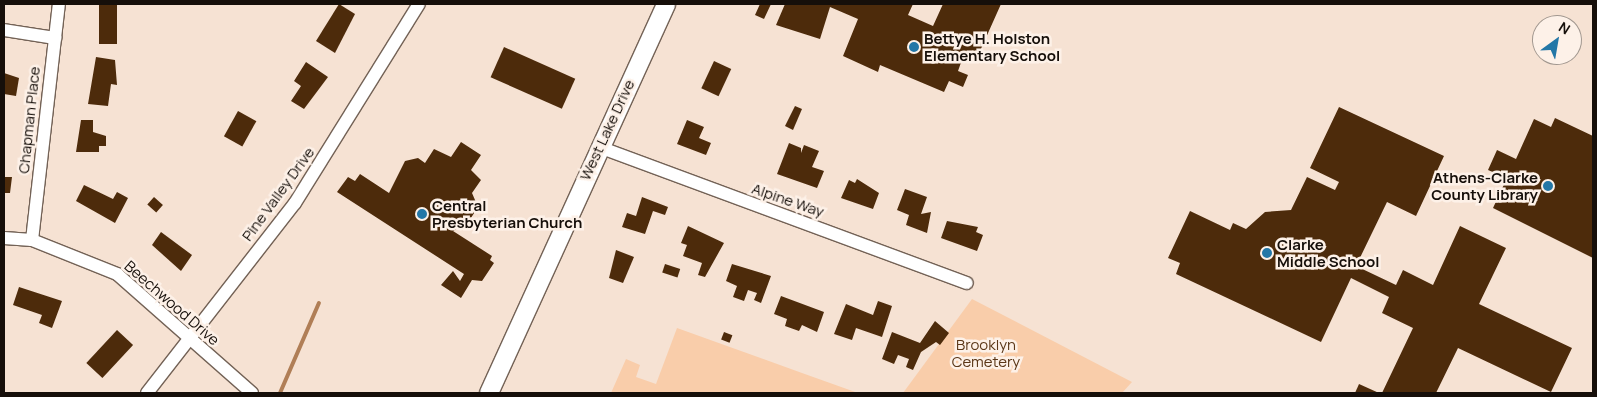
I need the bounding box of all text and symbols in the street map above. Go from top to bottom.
north arrow [1532,15,1582,65]
text: N [1555,17,1574,38]
place label: Bettye H. Holston Elementary School [924,29,1060,64]
marker: Bettye H. Holston Elementary School [908,41,920,53]
street label: Chapman Place [14,66,44,174]
street label: West Lake Drive [576,77,638,183]
street label: Pine Valley Drive [238,144,318,244]
place label: Athens-Clarke County Library [1431,168,1538,203]
street label: Alpine Way [750,179,826,221]
marker: Athens-Clarke County Library [1542,180,1554,192]
place label: Central Presbyterian Church [432,196,582,231]
marker: Central Presbyterian Church [416,208,428,220]
place label: Clarke Middle School [1277,235,1379,270]
marker: Clarke Middle School [1261,247,1273,259]
street label: Beechwood Drive [121,257,223,349]
park label: Brooklyn Cemetery [952,335,1020,370]

